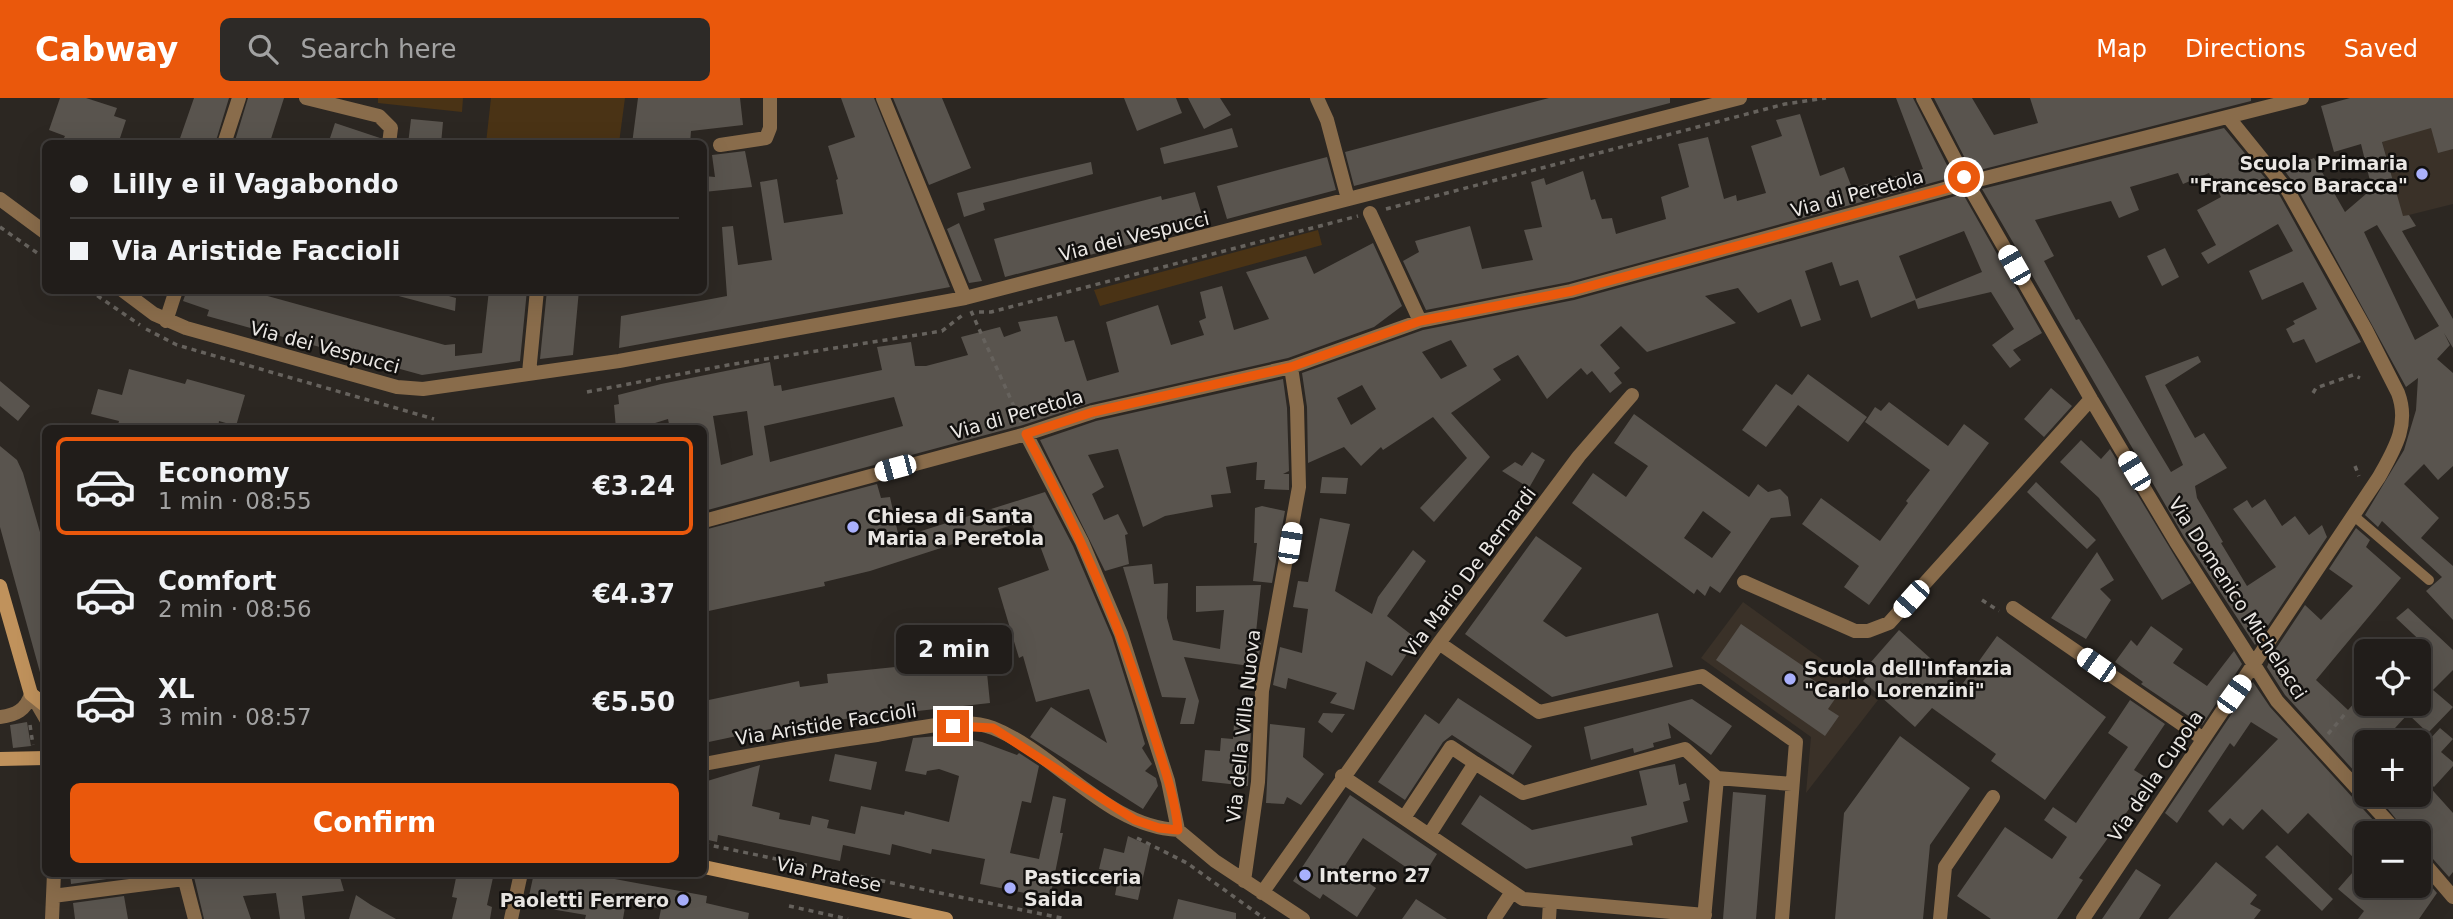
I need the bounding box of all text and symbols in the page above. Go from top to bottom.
search box [220,18,710,81]
text: Cabway [35,30,178,69]
icon: search [244,30,282,68]
text: Search here [300,34,457,64]
text: Map [2096,35,2147,63]
text: Directions [2185,35,2306,63]
text: Saved [2344,35,2418,63]
place label: Scuola Primaria "Francesco Baracca" [2189,152,2408,196]
route start [1948,161,1980,193]
street label: Via di Peretola [1788,165,1926,221]
marker: Scuola Primaria "Francesco Baracca" [2414,166,2430,182]
text: Lilly e il Vagabondo [112,169,399,199]
street label: Via dei Vespucci [1057,207,1211,265]
text: Via Aristide Faccioli [112,236,400,266]
car [1995,242,2034,288]
street label: Via dei Vespucci [248,316,402,378]
street label: Via di Peretola [948,385,1086,443]
car [2115,448,2154,494]
car [872,452,919,484]
icon: car [74,455,137,518]
text: Economy [158,458,289,488]
text: €3.24 [593,471,675,501]
street label: Via Mario De Bernardi [1398,483,1540,661]
text: 1 min · 08:55 [158,488,312,514]
street label: Via Domenico Michelacci [2164,493,2312,703]
place label: Chiesa di Santa Maria a Peretola [867,505,1044,549]
marker: Chiesa di Santa Maria a Peretola [845,519,861,535]
car [1277,521,1304,565]
icon: car [74,563,137,626]
text: Comfort [158,566,276,596]
car [1890,576,1933,622]
text: €4.37 [593,579,675,609]
text: 2 min · 08:56 [158,596,312,622]
callout: 2 min [895,624,1011,674]
street label: Via della Villa Nuova [1222,628,1264,824]
text: 2 min [918,636,990,662]
map controls [2354,639,2431,898]
button: locate [2354,639,2431,716]
car [2073,644,2120,686]
place label: Scuola dell'Infanzia "Carlo Lorenzini" [1804,657,2012,701]
icon: car [74,671,137,734]
marker: Scuola dell'Infanzia "Carlo Lorenzini" [1782,671,1798,687]
car [2214,671,2255,717]
text: XL [158,674,195,704]
text: €5.50 [593,687,675,717]
street label: Via Aristide Faccioli [734,699,918,749]
text: 3 min · 08:57 [158,704,312,730]
street label: Via della Cupola [2103,706,2207,846]
route end [937,710,969,742]
button: + [2354,730,2431,807]
button: Confirm [70,783,679,863]
button: − [2354,821,2431,898]
street label: Via Pratese [774,852,884,896]
place label: Interno 27 [1319,864,1431,886]
place label: Pasticceria Saida [1024,866,1141,910]
marker: Interno 27 [1297,867,1313,883]
marker: Pasticceria Saida [1002,880,1018,896]
place label: Paoletti Ferrero [500,889,669,911]
marker: Paoletti Ferrero [675,892,691,908]

